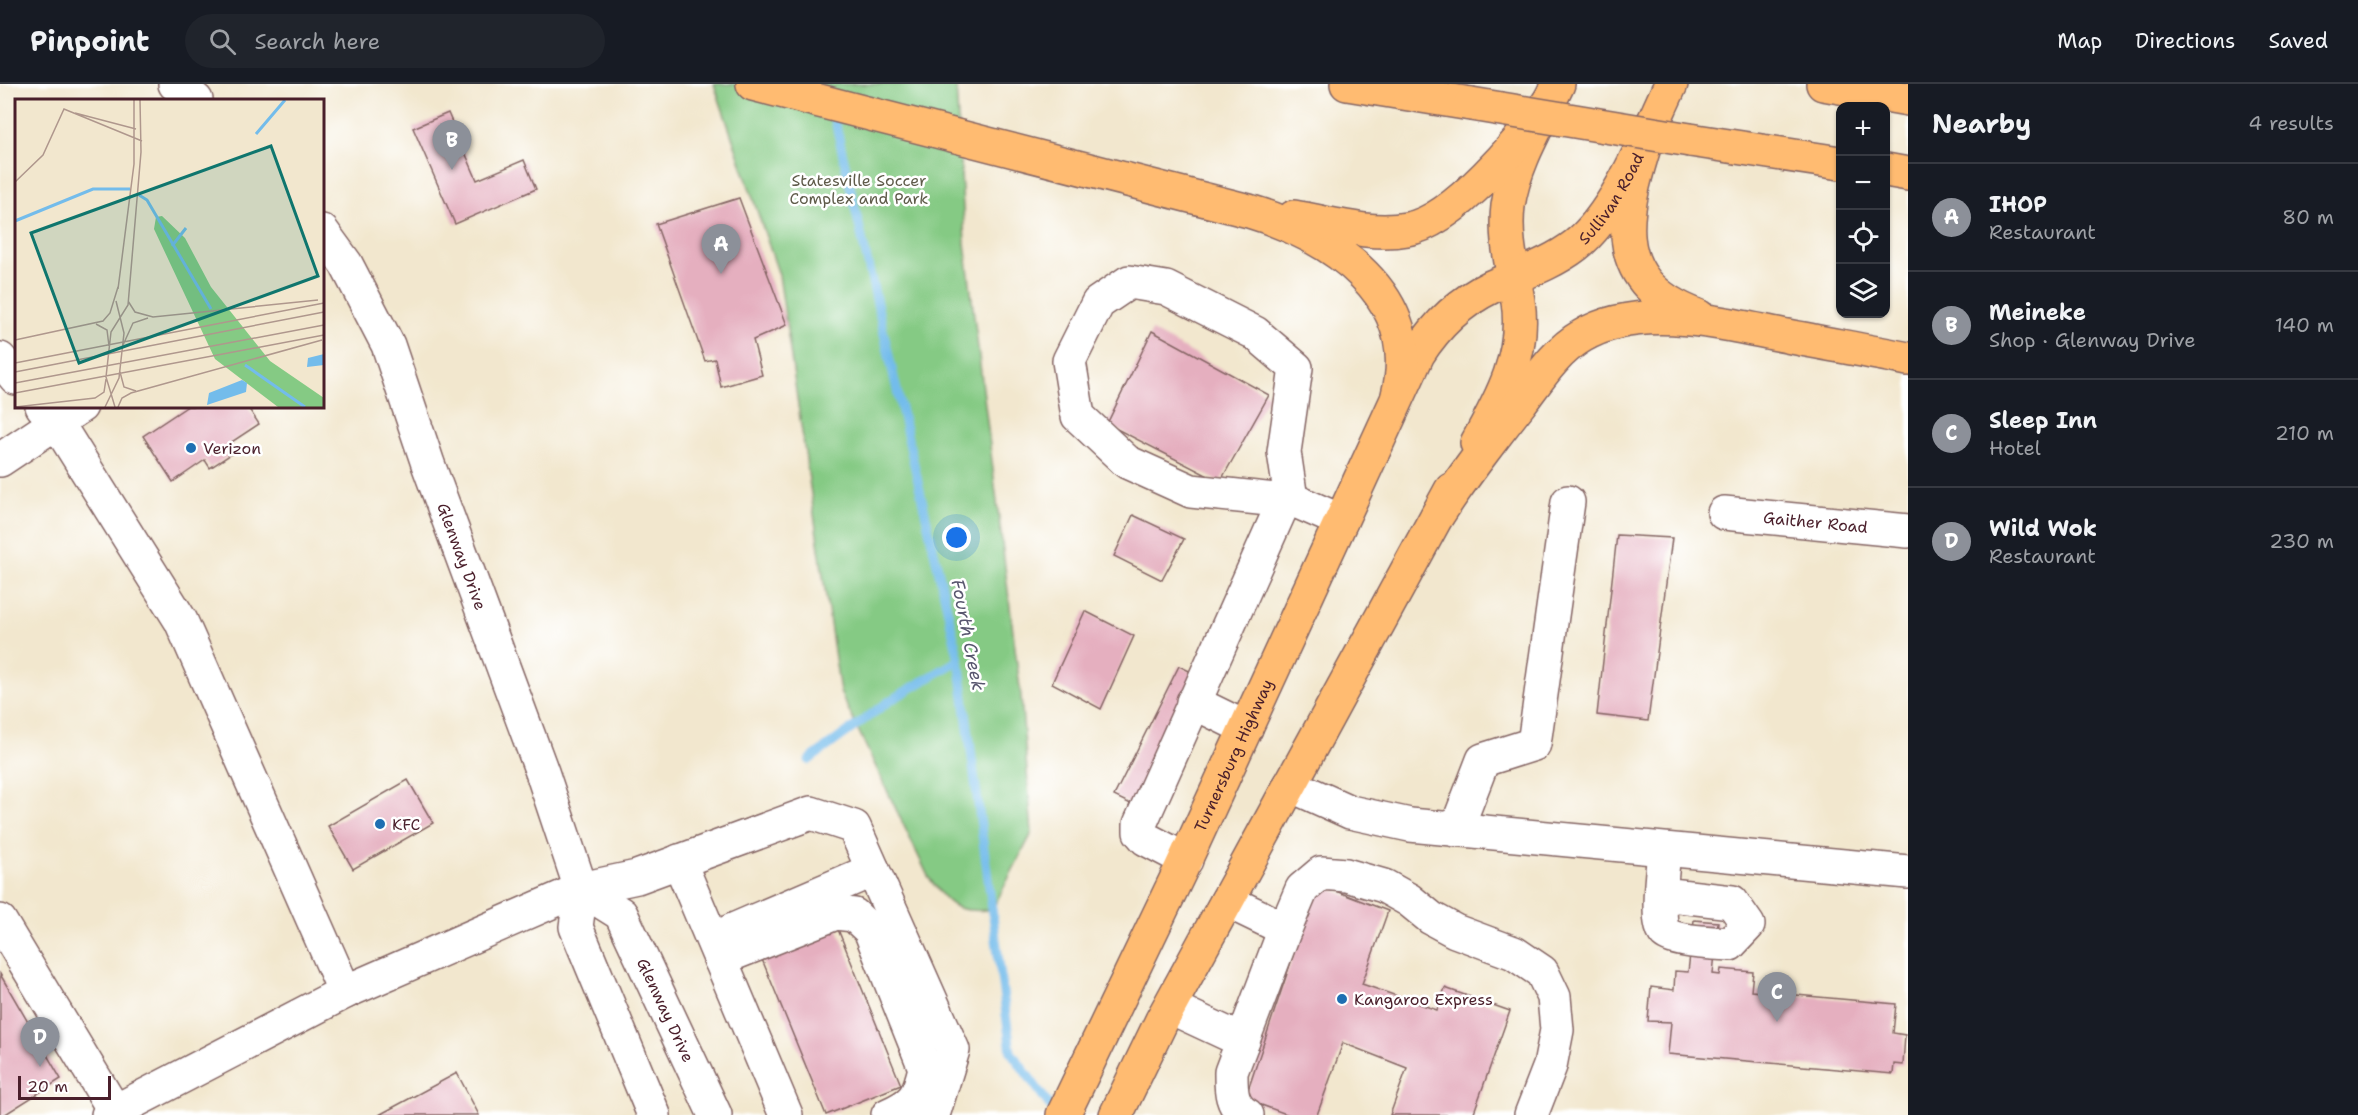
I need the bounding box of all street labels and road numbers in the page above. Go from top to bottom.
street label: Sullivan Road [1574,149,1649,249]
street label: Glenway Drive [432,500,491,613]
street label: Gaither Road [1762,507,1869,538]
street label: Turnersburg Highway [1190,676,1278,835]
street label: Glenway Drive [632,955,699,1066]

